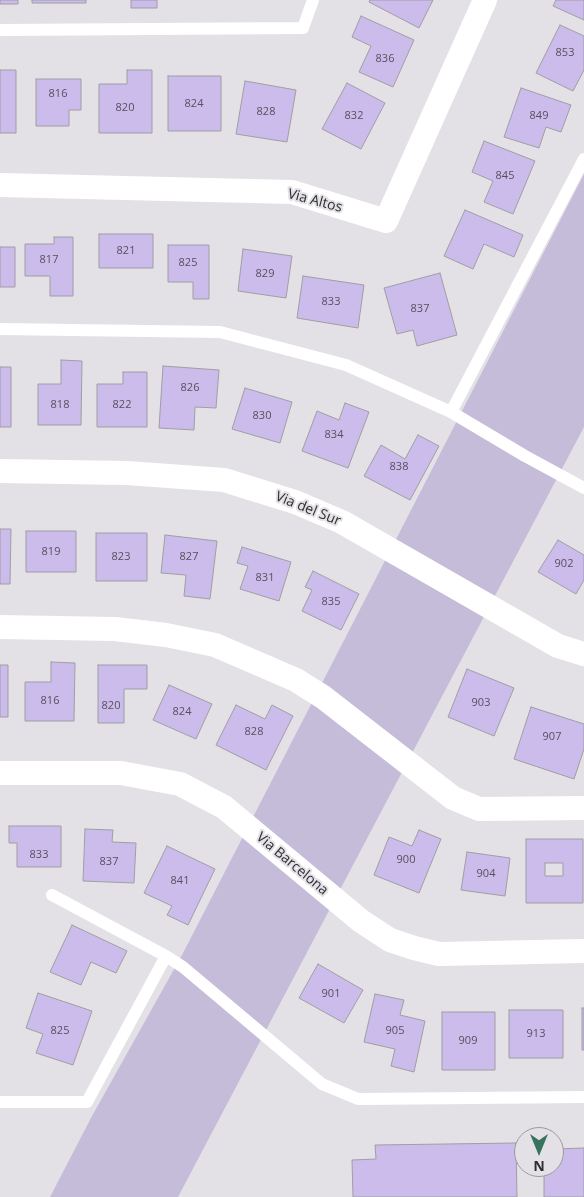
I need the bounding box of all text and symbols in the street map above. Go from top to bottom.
house number: 853 [556,46,574,60]
house number: 836 [376,52,394,66]
house number: 816 [49,87,67,101]
house number: 824 [185,97,203,111]
house number: 820 [116,101,134,115]
house number: 828 [257,105,275,119]
house number: 832 [345,109,363,123]
house number: 849 [530,109,548,123]
house number: 845 [496,169,514,183]
street label: Via Altos [286,186,344,216]
house number: 821 [117,244,135,258]
house number: 817 [40,253,58,267]
house number: 825 [179,256,197,270]
house number: 829 [256,267,274,281]
house number: 833 [322,295,340,309]
house number: 837 [411,302,429,316]
house number: 826 [181,381,199,395]
house number: 818 [51,398,69,412]
house number: 822 [113,398,131,412]
house number: 830 [253,409,271,423]
house number: 834 [325,428,343,442]
house number: 838 [390,460,408,474]
street label: Via del Sur [273,488,343,530]
house number: 819 [42,545,60,559]
house number: 823 [112,550,130,564]
house number: 827 [180,550,198,564]
house number: 902 [555,557,573,571]
house number: 831 [256,571,274,585]
house number: 835 [322,595,340,609]
house number: 816 [41,694,59,708]
house number: 903 [472,696,490,710]
house number: 820 [102,699,120,713]
house number: 824 [173,705,191,719]
house number: 828 [245,725,263,739]
house number: 907 [543,730,561,744]
street label: Via Barcelona [253,829,331,899]
house number: 833 [30,848,48,862]
house number: 900 [397,853,415,867]
house number: 837 [100,855,118,869]
house number: 904 [477,867,495,881]
house number: 841 [171,874,189,888]
house number: 901 [322,987,340,1001]
house number: 825 [51,1024,69,1038]
house number: 905 [386,1024,404,1038]
house number: 913 [527,1027,545,1041]
house number: 909 [459,1034,477,1048]
north arrow [514,1127,564,1177]
text: N [533,1157,545,1176]

